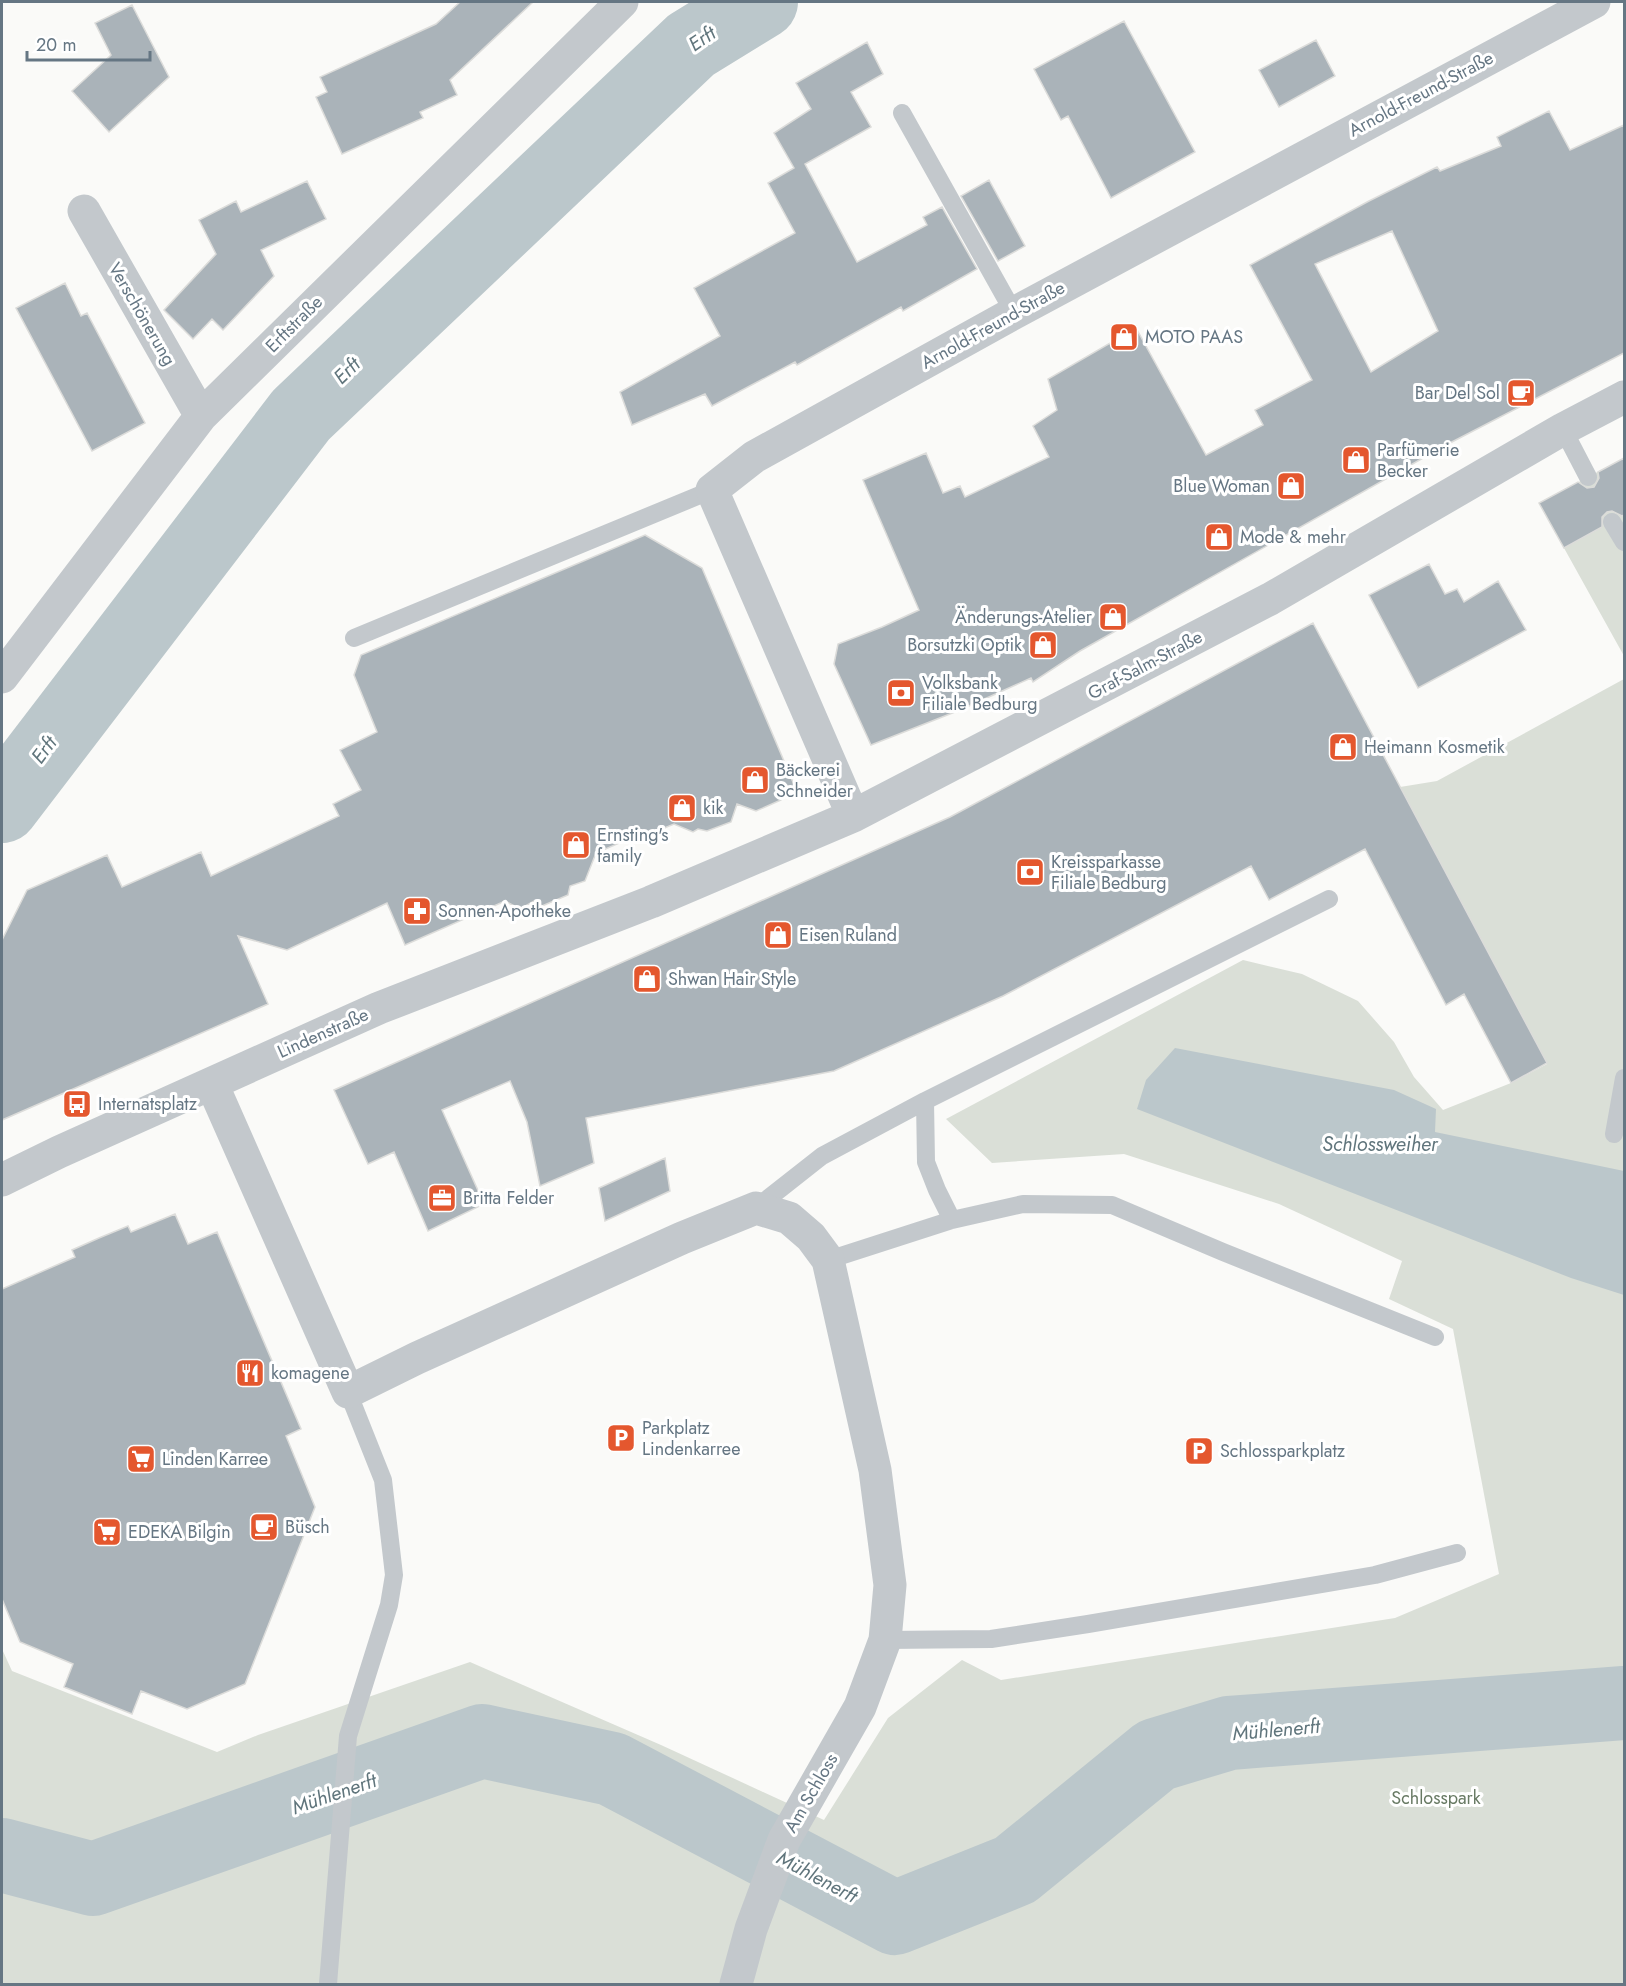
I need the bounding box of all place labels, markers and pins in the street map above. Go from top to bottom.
shop icon: MOTO PAAS [1108,321,1140,353]
place label: MOTO PAAS [1145,324,1243,350]
cafe icon: Bar Del Sol [1505,377,1537,409]
place label: Bar Del Sol [1415,380,1500,406]
place label: Parfümerie Becker [1377,437,1459,484]
shop icon: Parfümerie Becker [1340,444,1372,476]
shop icon: Blue Woman [1275,470,1307,502]
place label: Blue Woman [1173,473,1270,499]
shop icon: Mode & mehr [1203,521,1235,553]
place label: Mode & mehr [1240,524,1347,550]
shop icon: Änderungs-Atelier [1097,601,1129,633]
place label: Änderungs-Atelier [955,604,1093,630]
shop icon: Borsutzki Optik [1027,629,1059,661]
place label: Borsutzki Optik [907,632,1022,658]
place label: Volksbank Filiale Bedburg [922,670,1037,717]
bank icon: Volksbank Filiale Bedburg [885,677,917,709]
shop icon: Heimann Kosmetik [1327,731,1359,763]
place label: Heimann Kosmetik [1364,734,1505,760]
place label: Bäckerei Schneider [776,757,854,804]
shop icon: Bäckerei Schneider [739,764,771,796]
shop icon: kik [666,792,698,824]
place label: kik [703,795,724,821]
place label: Ernsting's family [597,822,669,869]
shop icon: Ernsting's family [560,829,592,861]
place label: Kreissparkasse Filiale Bedburg [1051,849,1166,896]
bank icon: Kreissparkasse Filiale Bedburg [1014,856,1046,888]
pharmacy icon: Sonnen-Apotheke [401,895,433,927]
place label: Sonnen-Apotheke [438,898,571,924]
shop icon: Eisen Ruland [762,919,794,951]
place label: Eisen Ruland [799,922,897,948]
shop icon: Shwan Hair Style [631,963,663,995]
place label: Shwan Hair Style [668,966,796,992]
bus stop icon: Internatsplatz [61,1088,93,1120]
place label: Internatsplatz [98,1091,198,1117]
office icon: Britta Felder [426,1182,458,1214]
place label: Britta Felder [463,1185,555,1211]
restaurant icon: komagene [234,1357,266,1389]
place label: komagene [271,1360,349,1386]
place label: Parkplatz Lindenkarree [642,1415,740,1462]
parking icon: Parkplatz Lindenkarree [605,1422,637,1454]
parking icon: Schlossparkplatz [1183,1435,1215,1467]
place label: Schlossparkplatz [1220,1438,1346,1464]
supermarket icon: Linden Karree [125,1443,157,1475]
place label: Linden Karree [162,1446,268,1472]
cafe icon: Büsch [248,1511,280,1543]
place label: Büsch [285,1514,330,1540]
supermarket icon: EDEKA Bilgin [91,1516,123,1548]
place label: EDEKA Bilgin [128,1519,231,1545]

